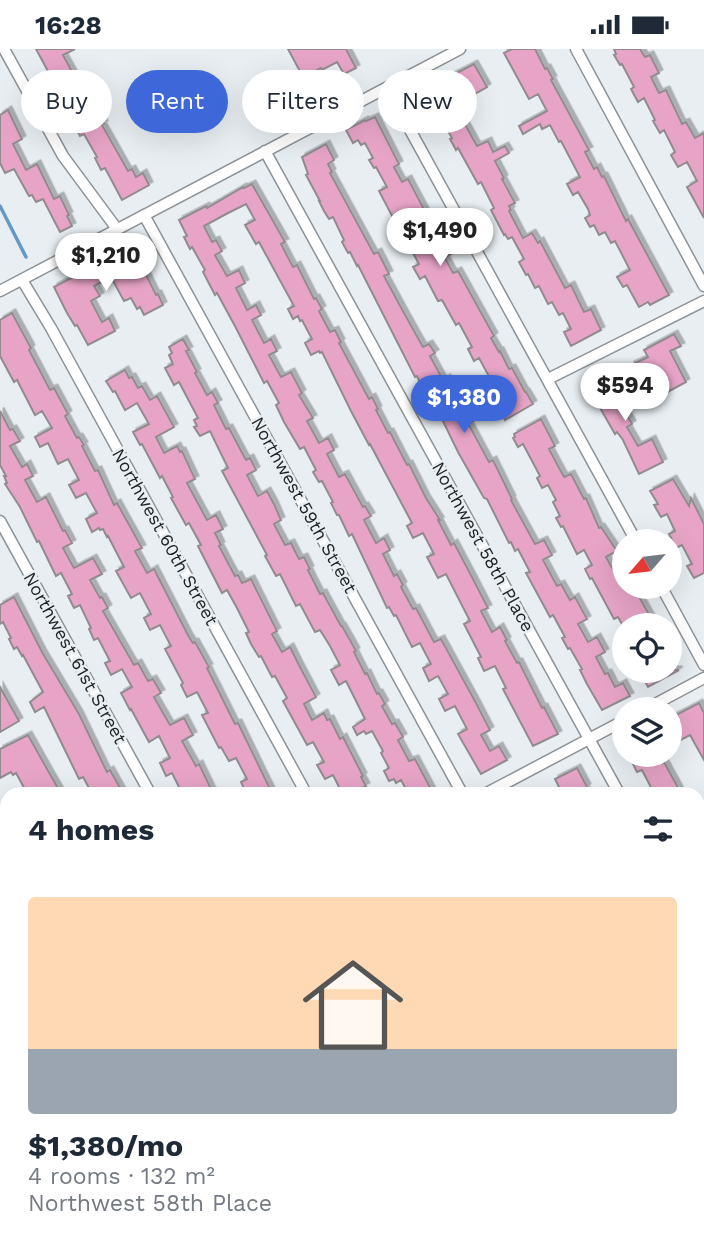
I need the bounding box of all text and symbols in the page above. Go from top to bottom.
text: 16:28 [35,10,102,40]
chip: Buy [21,70,112,133]
chip: Rent [126,70,228,133]
chip: Filters [242,70,364,133]
chip: New [378,70,477,133]
pin: $1,490 [383,209,497,268]
text: $1,490 [402,217,478,244]
pin: $1,210 [49,233,163,293]
text: $1,210 [71,242,141,269]
pin: $594 [584,363,666,423]
text: $594 [596,372,654,399]
pin: $1,380 [407,375,521,435]
text: $1,380 [427,384,501,411]
street label: Northwest 59th Street [247,413,362,597]
street label: Northwest 60th Street [108,445,223,629]
street label: Northwest 58th Place [428,458,539,635]
north arrow [612,529,682,599]
map controls [612,529,682,767]
street label: Northwest 61st Street [20,568,132,748]
button: locate [612,613,682,683]
button: layers [612,697,682,767]
icon: filters [639,810,677,848]
text: 4 homes [28,812,154,847]
icon: home [290,942,416,1068]
text: $1,380/mo [28,1128,183,1163]
text: 4 rooms · 132 m² [28,1163,215,1190]
text: Northwest 58th Place [28,1190,272,1217]

